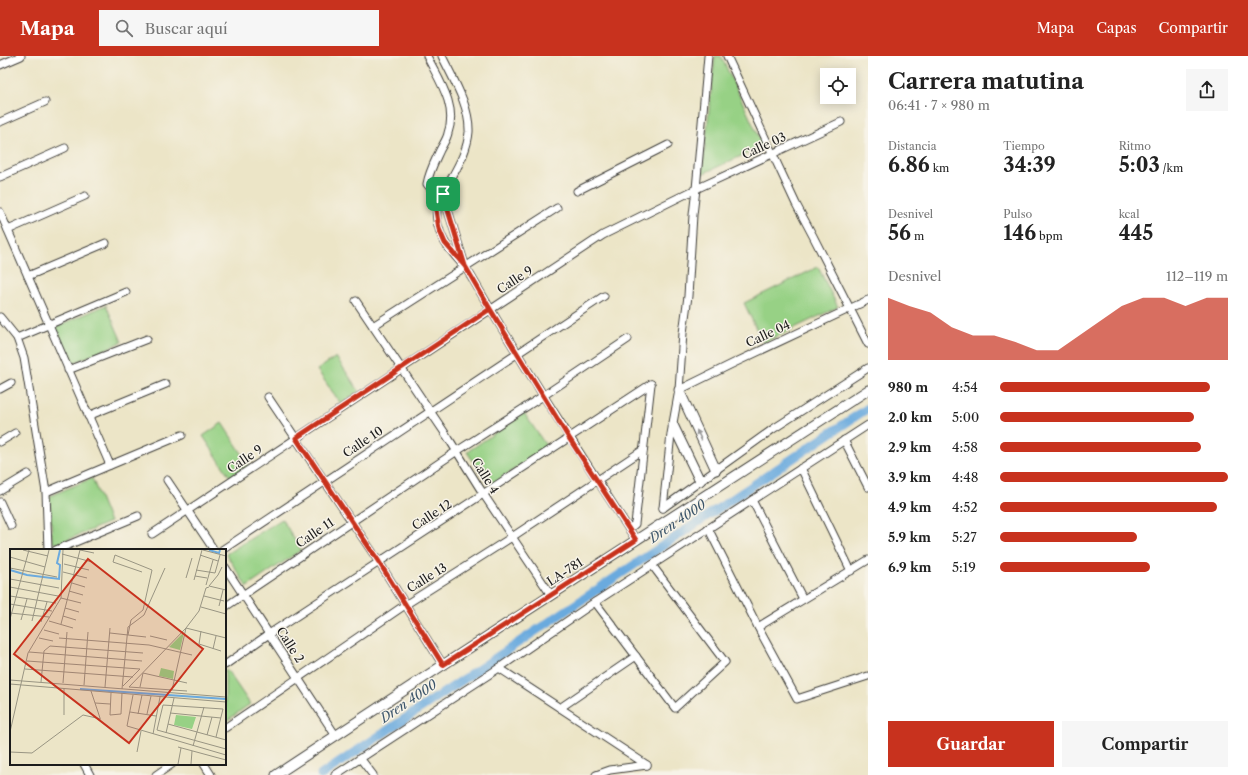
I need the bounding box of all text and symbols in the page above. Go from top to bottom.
search box [99,10,379,46]
text: Mapa [20,17,75,40]
icon: search [113,17,135,39]
text: Buscar aquí [145,19,228,38]
text: Mapa [1037,19,1074,37]
text: Capas [1096,19,1137,37]
text: Compartir [1159,19,1228,37]
map controls [820,68,856,104]
button: locate [820,68,856,104]
text: Carrera matutina [888,68,1084,95]
button: share [1186,69,1228,111]
text: 06:41 · 7 × 980 m [888,97,990,113]
street label: Calle 03 [739,129,788,162]
text: Distancia [888,139,937,153]
text: Tiempo [1003,139,1045,153]
text: Ritmo [1119,139,1151,153]
text: 6.86 [888,153,930,177]
text: 34:39 [1003,153,1056,177]
text: 5:03 [1119,153,1160,177]
text: km [930,161,949,175]
text: /km [1160,161,1183,175]
pin [426,177,460,211]
icon: arrive [432,183,454,205]
text: Desnivel [888,207,933,221]
text: Pulso [1003,207,1032,221]
text: kcal [1119,207,1139,221]
text: 56 [888,221,911,245]
text: 146 [1003,221,1036,245]
text: 445 [1119,221,1153,245]
text: m [911,229,924,243]
text: bpm [1036,229,1063,243]
street label: Calle 9 [494,262,535,297]
text: Desnivel [888,268,941,284]
text: 112–119 m [1166,268,1228,284]
street label: Calle 04 [743,317,792,350]
text: 980 m [888,379,928,395]
text: 4:54 [952,379,978,395]
text: 2.0 km [888,409,932,425]
text: 5:00 [952,409,979,425]
street label: Calle 10 [340,423,386,460]
one-way arrow [696,429,702,441]
text: 2.9 km [888,439,932,455]
text: 4:58 [952,439,978,455]
street label: Calle 9 [224,441,265,476]
street label: Calle 4 [469,455,502,497]
text: 3.9 km [888,469,931,485]
text: 4:48 [952,469,978,485]
street label: Calle 12 [409,496,455,533]
water label: Dren 4000 [645,496,709,546]
text: 4.9 km [888,499,932,515]
text: 4:52 [952,499,978,515]
street label: Calle 11 [293,514,337,551]
text: 5.9 km [888,529,931,545]
text: 5:27 [952,529,977,545]
inset map [10,549,226,765]
street label: LA-781 [544,554,586,589]
street label: Calle 13 [404,559,449,596]
text: 6.9 km [888,559,932,575]
text: 5:19 [952,559,976,575]
street label: Calle 2 [273,624,308,665]
water label: Dren 4000 [376,676,440,726]
button: Guardar [888,721,1054,767]
button: Compartir [1062,721,1228,767]

